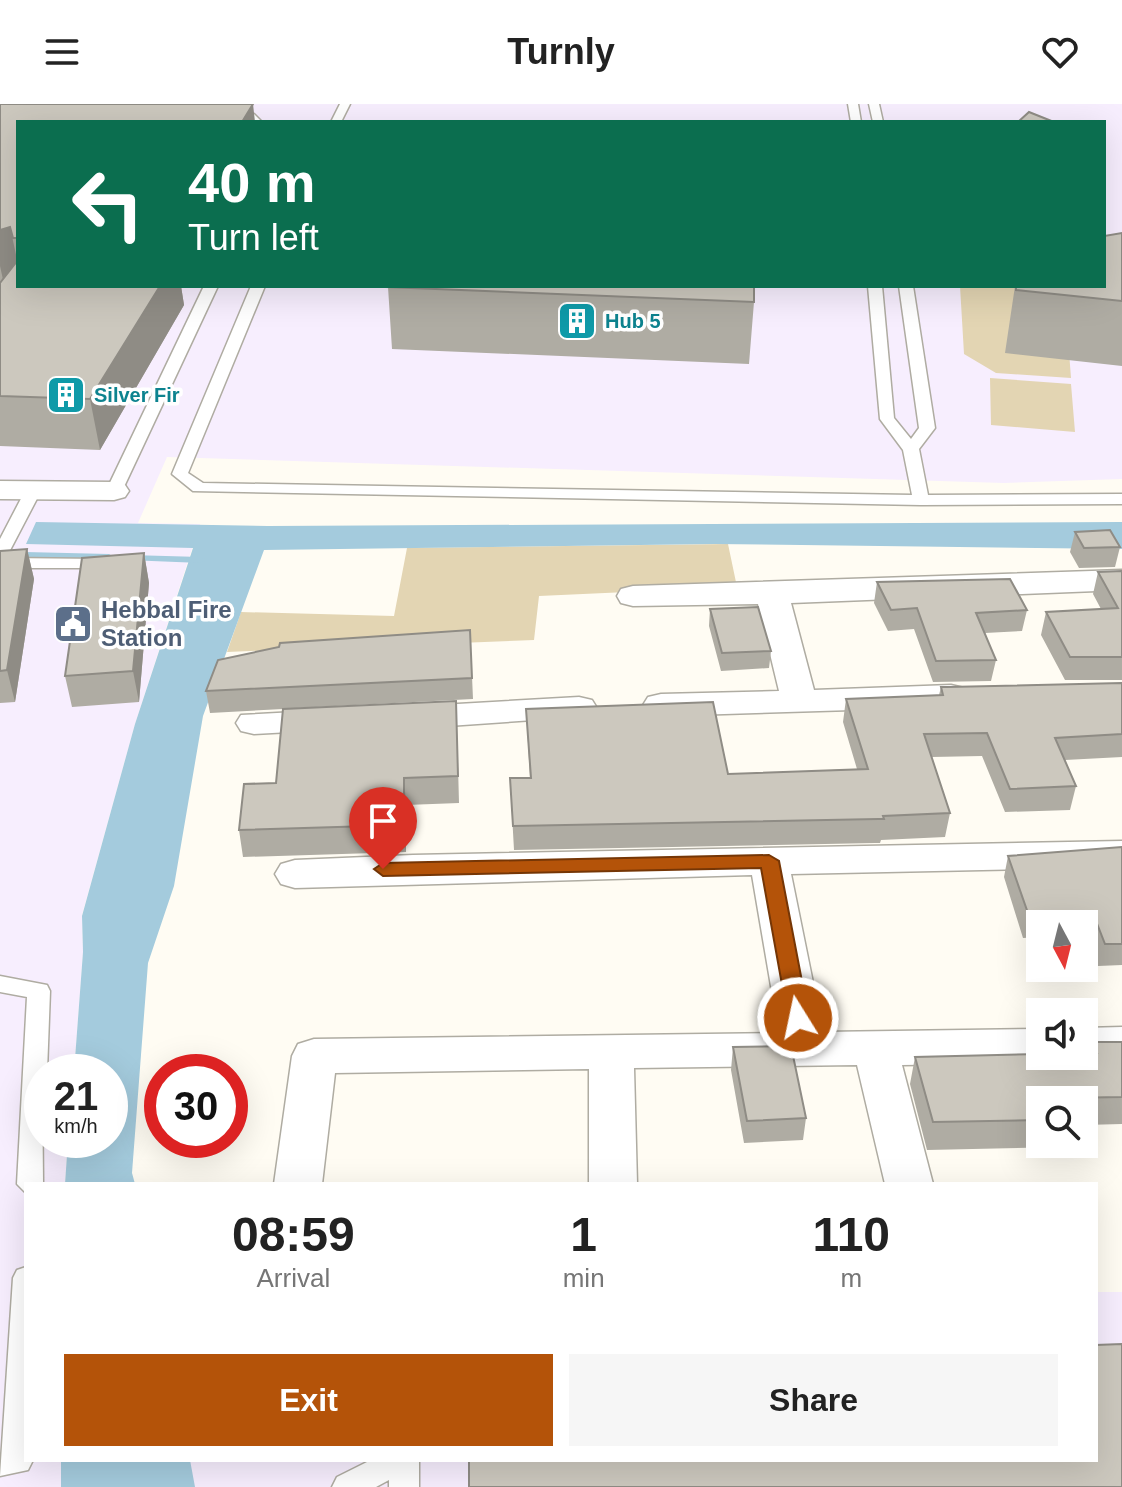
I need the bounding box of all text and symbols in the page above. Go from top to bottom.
icon: menu [40,30,84,74]
icon: heart [1038,30,1082,74]
text: Turnly [507,31,615,72]
text: 40 m [188,151,316,214]
icon: left [56,152,160,256]
text: Turn left [188,217,319,258]
building icon: Hub 5 [556,300,598,342]
place label: Hub 5 [605,310,661,332]
building icon: Silver Fir [45,374,87,416]
place label: Silver Fir [94,384,180,406]
place label: Hebbal Fire Station [101,596,232,651]
public building icon: Hebbal Fire Station [52,603,94,645]
pin [349,787,417,869]
icon: arrive [361,799,405,843]
north arrow [1026,910,1098,982]
map controls [1026,910,1098,1158]
position arrow [756,976,840,1060]
button: sound [1026,998,1098,1070]
speed limit sign: 30 [144,1054,248,1158]
text: 21 [54,1074,98,1118]
button: search [1026,1086,1098,1158]
text: km/h [54,1115,98,1137]
text: 08:59 [232,1208,355,1261]
text: 1 [570,1208,597,1261]
text: 110 [813,1208,890,1261]
text: Arrival [257,1263,330,1293]
text: min [563,1263,605,1293]
text: m [840,1263,862,1293]
button: Exit [64,1354,553,1446]
button: Share [569,1354,1058,1446]

